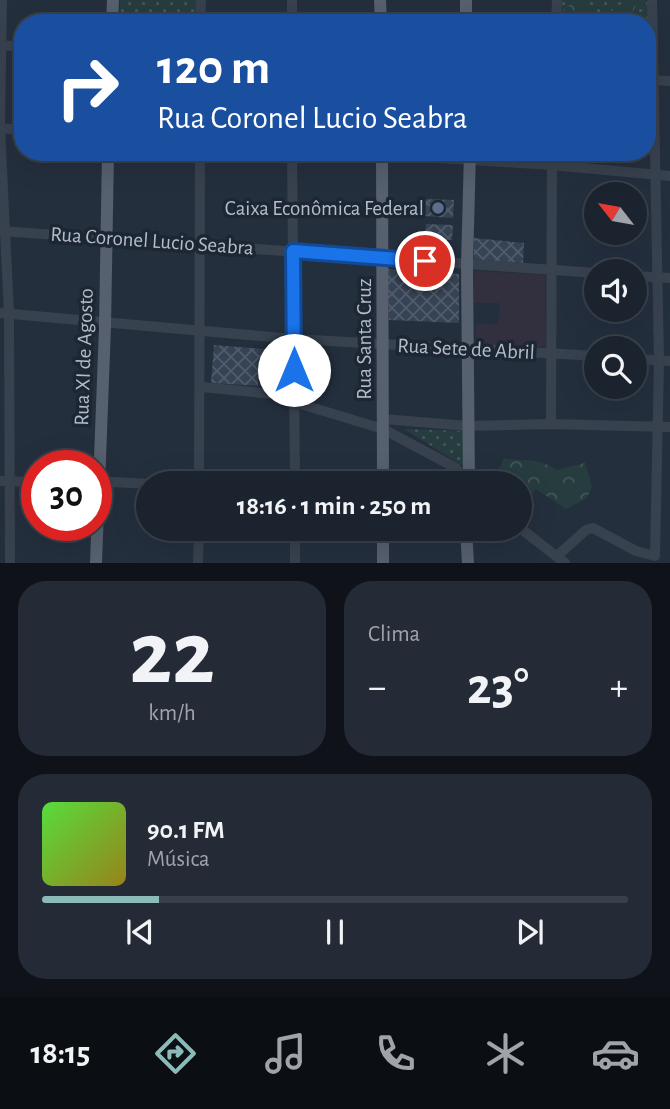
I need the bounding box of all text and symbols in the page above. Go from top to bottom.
icon: right [42,42,133,133]
text: 120 m [157,44,270,93]
text: Rua Coronel Lucio Seabra [157,102,468,134]
north arrow [584,182,648,245]
map controls [584,182,647,399]
place label: Caixa Econômica Federal [225,198,424,219]
marker: Caixa Econômica Federal [430,200,446,216]
street label: Rua Coronel Lucio Seabra [50,223,255,259]
pin [395,231,455,291]
icon: arrive [406,242,444,280]
button: sound [584,259,647,322]
street label: Rua Santa Cruz [354,278,375,400]
street label: Rua XI de Agosto [71,288,97,426]
position arrow [257,333,331,407]
street label: Rua Sete de Abril [397,335,535,363]
button: search [584,336,647,399]
speed limit sign: 30 [21,450,112,541]
text: 18:16 · 1 min · 250 m [237,493,431,519]
text: 22 [129,609,215,700]
text: Clima [368,623,420,646]
text: 23° [467,661,529,713]
text: − [368,669,386,707]
text: + [610,669,628,707]
text: km/h [148,702,196,725]
text: 90.1 FM [147,817,225,843]
text: Música [147,848,210,871]
icon: previous [121,913,159,951]
icon: pause [316,913,354,951]
icon: next [511,913,549,951]
icon: directions [151,1029,200,1078]
icon: music [261,1029,310,1078]
icon: phone [371,1029,420,1078]
icon: climate [481,1029,530,1078]
icon: car [591,1029,640,1078]
text: 18:15 [30,1037,90,1069]

